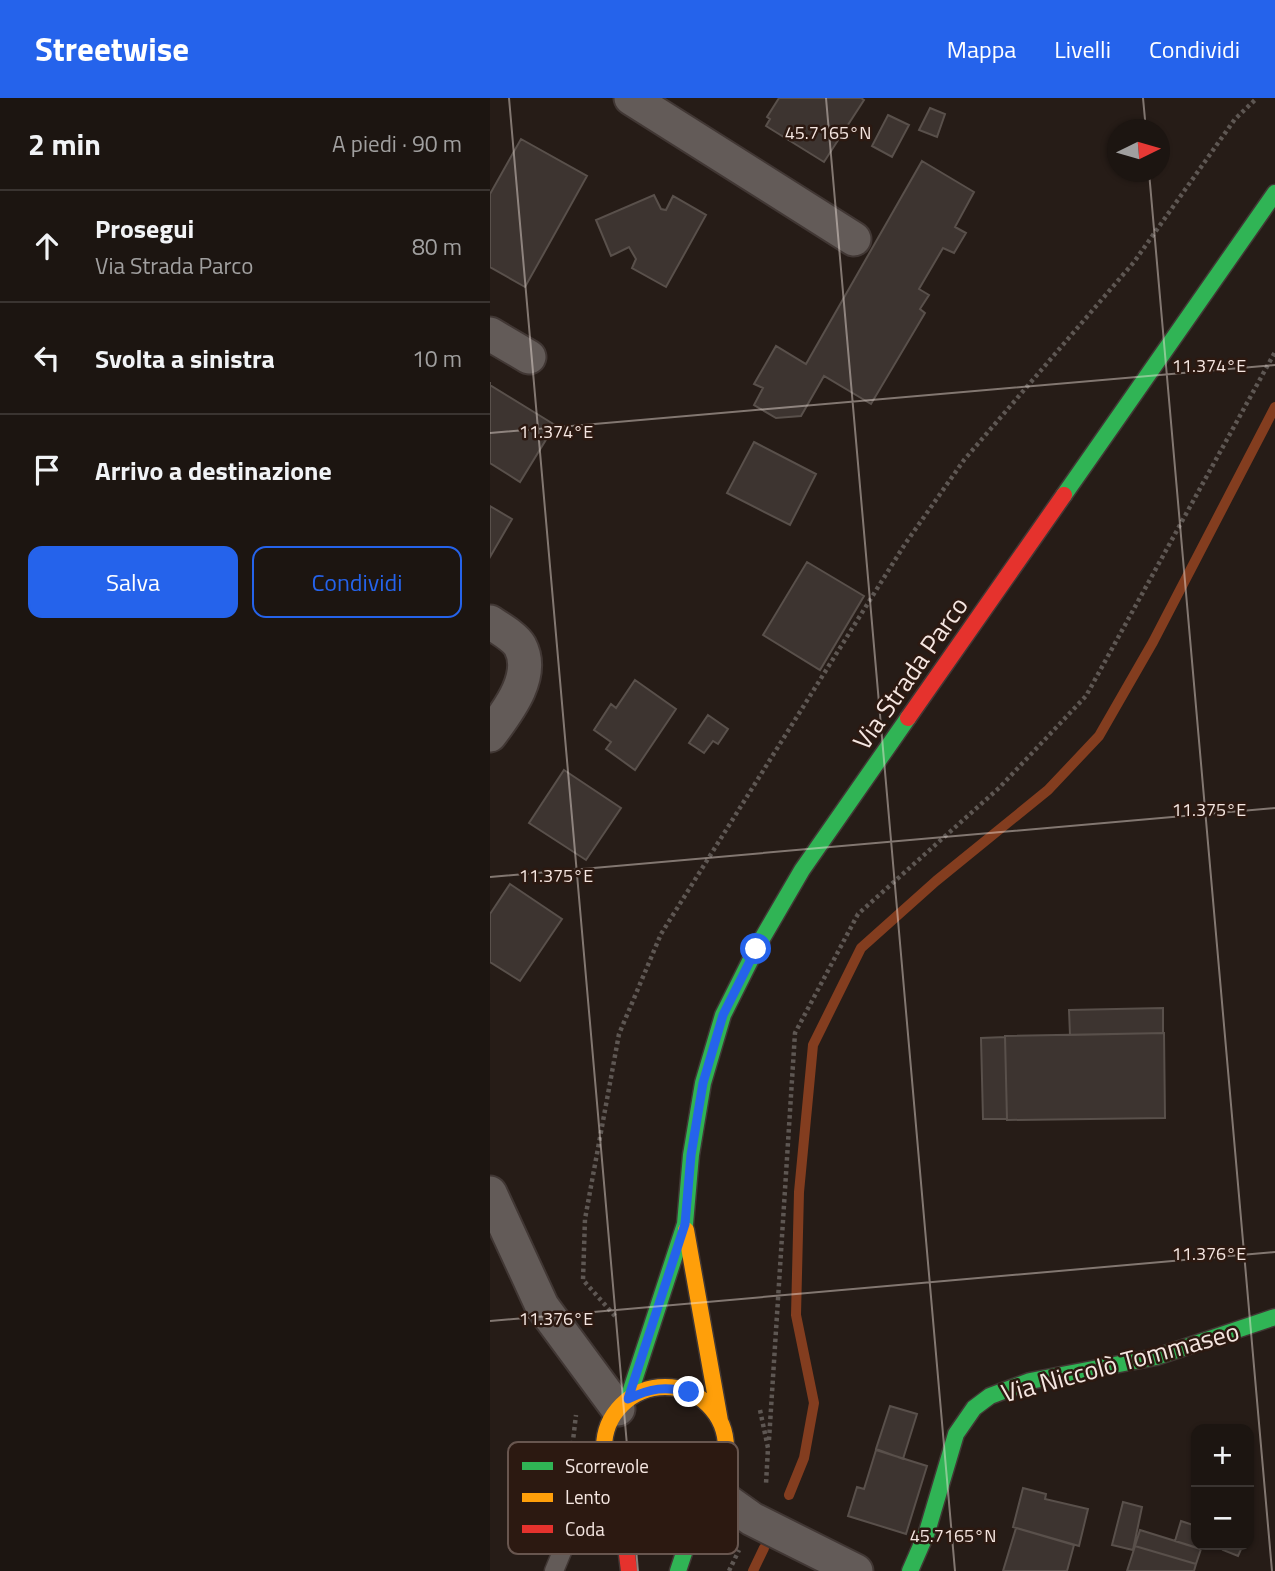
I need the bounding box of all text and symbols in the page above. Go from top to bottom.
text: Streetwise [35,24,189,74]
text: Mappa [947,31,1016,67]
text: Livelli [1054,31,1111,67]
text: Condividi [1149,31,1240,67]
text: 45.7165°N [785,119,871,146]
north arrow [1107,119,1170,182]
text: 2 min [28,121,101,167]
text: A piedi · 90 m [332,126,462,161]
text: Prosegui [95,209,194,248]
icon: ahead [28,227,66,265]
text: 80 m [412,229,462,264]
text: Via Strada Parco [95,248,253,283]
icon: left [28,339,66,377]
text: Svolta a sinistra [95,339,275,378]
text: 10 m [412,341,462,376]
text: 11.374°E [1172,352,1246,379]
text: 11.374°E [519,418,593,445]
icon: arrive [28,451,66,489]
text: Arrivo a destinazione [95,451,332,490]
button: Salva [28,546,238,618]
button: Condividi [252,546,462,618]
street label: Via Strada Parco [843,588,977,758]
text: 11.375°E [1172,796,1246,823]
text: 11.375°E [519,862,593,889]
route start [740,933,771,964]
text: 11.376°E [1172,1240,1246,1267]
text: 11.376°E [519,1305,593,1332]
street label: Via Niccolò Tommaseo [997,1311,1243,1413]
route end [673,1376,704,1407]
map controls [1191,1424,1254,1550]
button: + [1191,1424,1254,1487]
legend [508,1442,738,1554]
text: Scorrevole [565,1451,649,1480]
text: Lento [565,1482,610,1511]
button: − [1191,1487,1254,1550]
text: Coda [565,1514,605,1543]
text: 45.7165°N [910,1522,996,1549]

